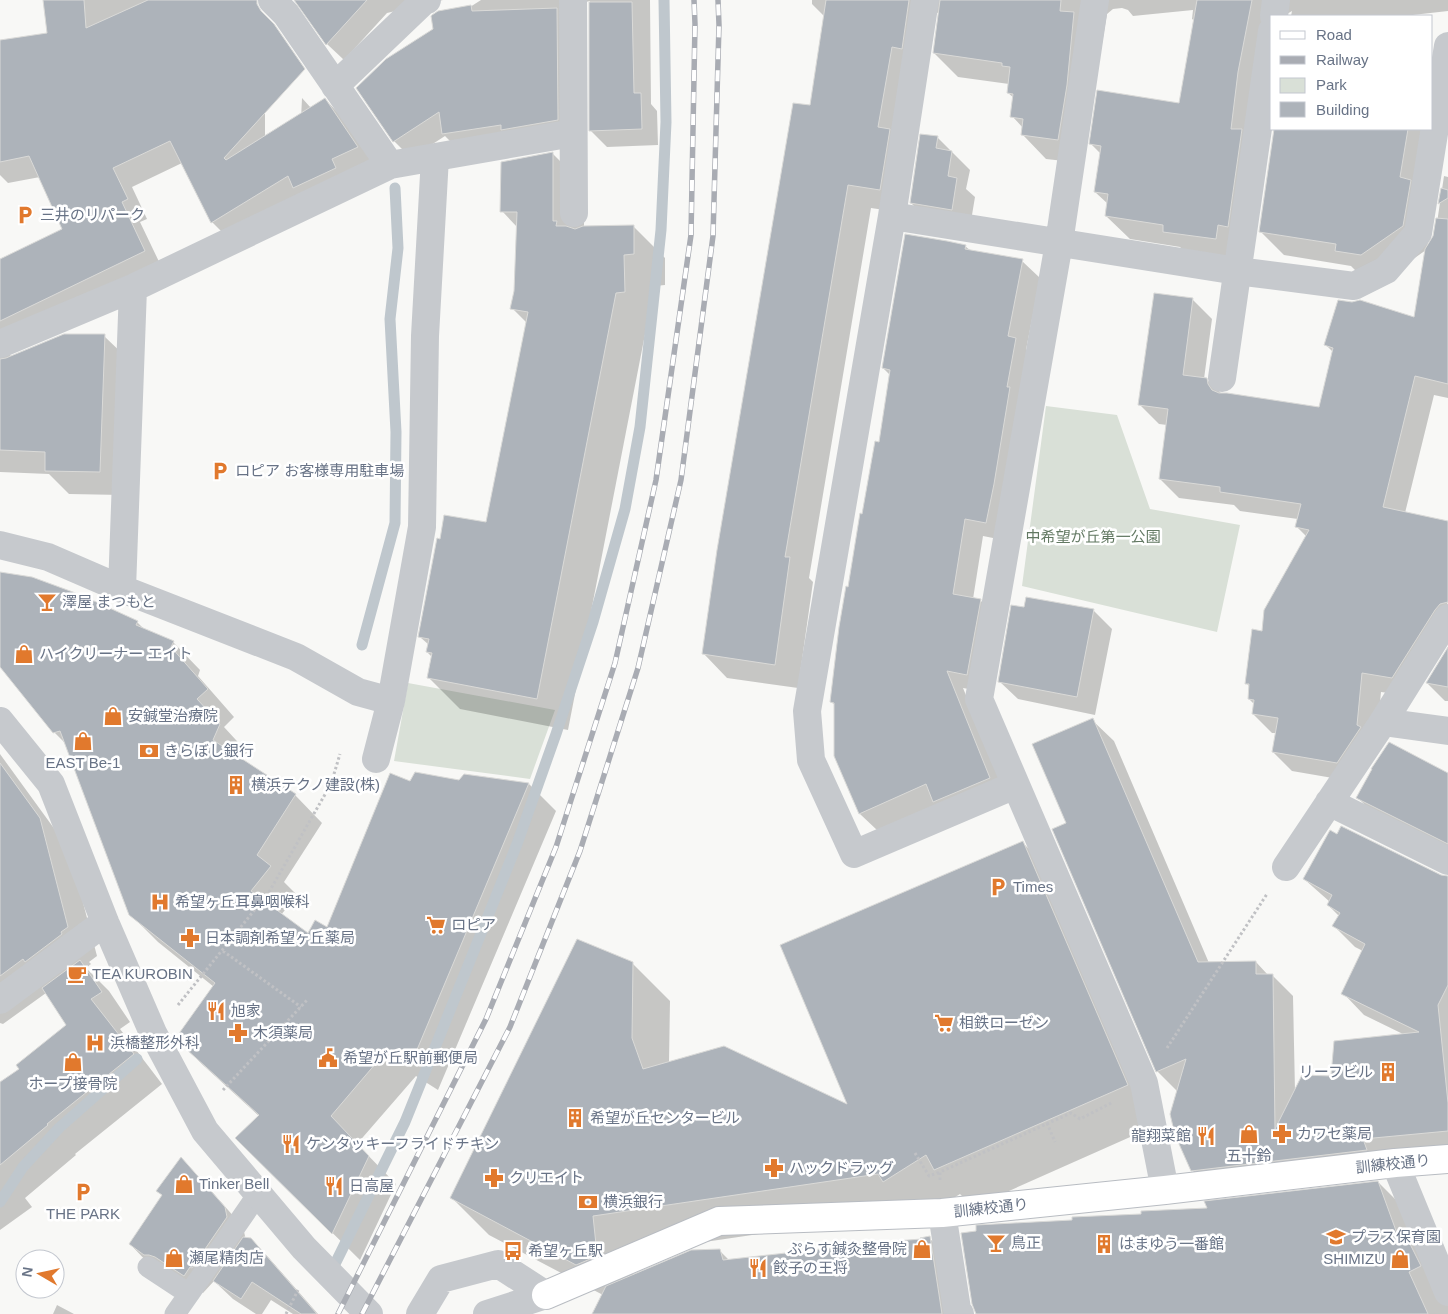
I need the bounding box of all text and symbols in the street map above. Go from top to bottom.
legend [1270,15,1433,130]
text: Road [1316,26,1352,43]
text: Railway [1316,51,1369,68]
text: Park [1316,76,1347,93]
text: Building [1316,101,1369,118]
parking icon: 三井のリパーク [14,204,36,226]
place label: 三井のリパーク [40,206,145,223]
parking icon: ロピア お客様専用駐車場 [209,460,231,482]
place label: ロピア お客様専用駐車場 [235,462,404,479]
park label: 中希望が丘第一公園 [1025,528,1161,545]
bar icon: 澤屋 まつもと [36,591,58,613]
place label: 澤屋 まつもと [62,593,156,610]
shop icon: ハイクリーナー エイト [13,643,35,665]
place label: ハイクリーナー エイト [39,645,193,662]
shop icon: 安鍼堂治療院 [102,705,124,727]
place label: 安鍼堂治療院 [128,707,218,724]
shop icon: EAST Be-1 [72,730,94,752]
bank icon: きらぼし銀行 [138,740,160,762]
place label: きらぼし銀行 [164,742,254,759]
place label: EAST Be-1 [46,754,120,771]
building icon: 横浜テクノ建設(株) [225,774,247,796]
place label: 横浜テクノ建設(株) [251,776,380,793]
parking icon: Times [987,876,1009,898]
place label: Times [1013,878,1053,895]
hospital icon: 希望ヶ丘耳鼻咽喉科 [149,891,171,913]
place label: 希望ヶ丘耳鼻咽喉科 [175,893,310,910]
supermarket icon: ロピア [425,914,447,936]
place label: ロピア [451,916,496,933]
pharmacy icon: 日本調剤希望ヶ丘薬局 [179,927,201,949]
place label: 日本調剤希望ヶ丘薬局 [205,929,355,946]
cafe icon: TEA KUROBIN [66,963,88,985]
place label: TEA KUROBIN [92,965,193,982]
restaurant icon: 旭家 [205,1000,227,1022]
place label: 旭家 [231,1002,261,1019]
supermarket icon: 相鉄ローゼン [933,1012,955,1034]
place label: 相鉄ローゼン [959,1014,1049,1031]
pharmacy icon: 木須薬局 [227,1022,249,1044]
place label: 木須薬局 [253,1024,313,1041]
hospital icon: 浜橋整形外科 [84,1032,106,1054]
place label: 浜橋整形外科 [110,1034,200,1051]
public building icon: 希望が丘駅前郵便局 [317,1047,339,1069]
place label: 希望が丘駅前郵便局 [343,1049,478,1066]
shop icon: ホープ接骨院 [62,1051,84,1073]
building icon: リーフビル [1377,1061,1399,1083]
place label: リーフビル [1299,1063,1373,1080]
place label: ホープ接骨院 [28,1075,118,1092]
building icon: 希望が丘センタービル [564,1107,586,1129]
place label: 希望が丘センタービル [590,1109,740,1126]
shop icon: 五十鈴 [1238,1123,1260,1145]
pharmacy icon: カワセ薬局 [1271,1123,1293,1145]
restaurant icon: 龍翔菜館 [1195,1125,1217,1147]
place label: カワセ薬局 [1297,1125,1372,1142]
place label: 龍翔菜館 [1131,1127,1191,1144]
restaurant icon: ケンタッキーフライドチキン [280,1133,302,1155]
place label: ケンタッキーフライドチキン [306,1135,499,1152]
place label: 五十鈴 [1226,1147,1272,1164]
street label: 訓練校通り [1355,1151,1431,1176]
pharmacy icon: ハックドラッグ [763,1157,785,1179]
place label: ハックドラッグ [789,1159,894,1176]
pharmacy icon: クリエイト [483,1167,505,1189]
place label: クリエイト [509,1169,584,1186]
shop icon: Tinker Bell [173,1173,195,1195]
place label: Tinker Bell [199,1175,269,1192]
restaurant icon: 日高屋 [323,1175,345,1197]
place label: 日高屋 [349,1177,394,1194]
parking icon: THE PARK [72,1181,94,1203]
bank icon: 横浜銀行 [577,1191,599,1213]
place label: 横浜銀行 [603,1193,663,1210]
street label: 訓練校通り [953,1195,1029,1220]
place label: THE PARK [46,1205,120,1222]
school or university icon: プラス保育園 [1325,1226,1347,1248]
place label: プラス保育園 [1351,1228,1441,1245]
bar icon: 鳥正 [985,1232,1007,1254]
building icon: はまゆう一番館 [1093,1233,1115,1255]
place label: 鳥正 [1011,1234,1041,1251]
place label: はまゆう一番館 [1119,1235,1224,1252]
shop icon: ぷらす鍼灸整骨院 [911,1238,933,1260]
bus stop icon: 希望ヶ丘駅 [502,1240,524,1262]
place label: ぷらす鍼灸整骨院 [787,1240,907,1257]
place label: 希望ヶ丘駅 [528,1242,603,1259]
shop icon: 瀬尾精肉店 [163,1247,185,1269]
shop icon: SHIMIZU [1389,1248,1411,1270]
north arrow [15,1249,65,1299]
place label: 瀬尾精肉店 [189,1249,264,1266]
place label: SHIMIZU [1323,1250,1385,1267]
restaurant icon: 餃子の王将 [747,1257,769,1279]
place label: 餃子の王将 [773,1259,848,1276]
text: N [18,1266,36,1278]

